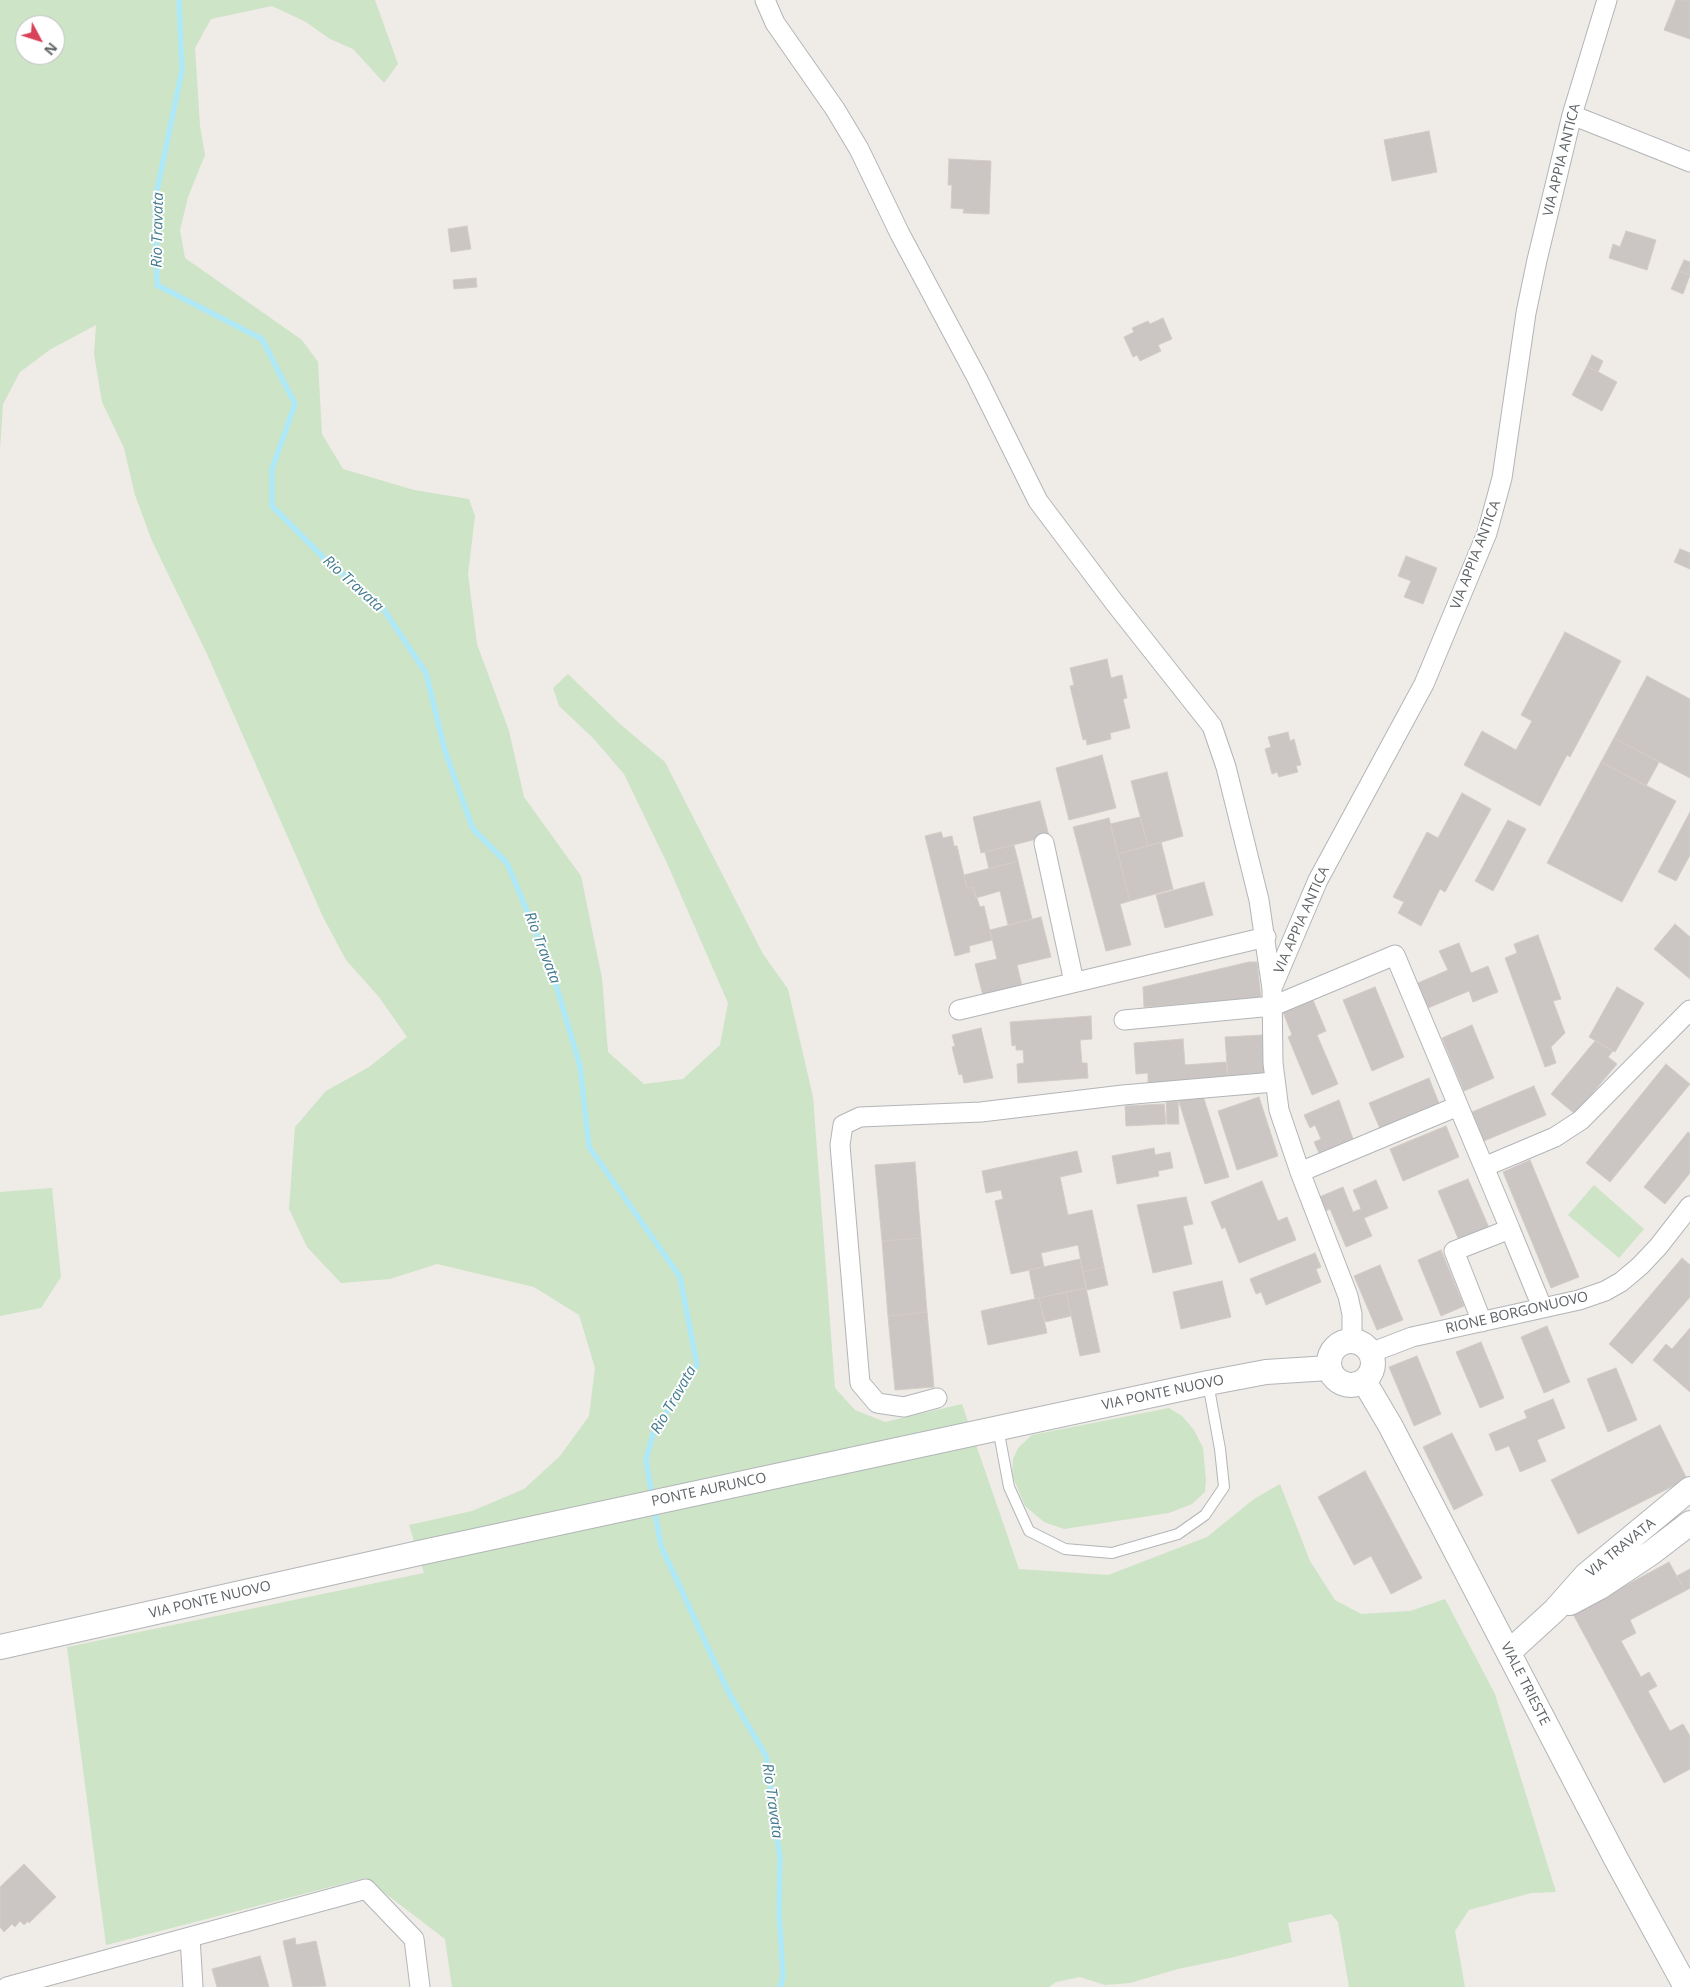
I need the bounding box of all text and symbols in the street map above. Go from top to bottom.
north arrow [15,15,65,65]
text: N [40,39,62,60]
street label: VIA APPIA ANTICA [1540,102,1584,218]
water label: Rio Travata [148,192,168,268]
street label: VIA APPIA ANTICA [1447,498,1505,612]
water label: Rio Travata [319,552,387,616]
street label: VIA APPIA ANTICA [1271,864,1333,976]
water label: Rio Travata [520,910,564,986]
street label: RIONE BORGONUOVO [1444,1288,1590,1338]
water label: Rio Travata [647,1363,701,1437]
street label: VIA PONTE NUOVO [1100,1372,1226,1414]
street label: PONTE AURUNCO [650,1470,768,1510]
street label: VIA TRAVATA [1583,1515,1659,1581]
street label: VIA PONTE NUOVO [147,1578,273,1622]
street label: VIALE TRIESTE [1497,1640,1553,1728]
water label: Rio Travata [758,1762,786,1840]

